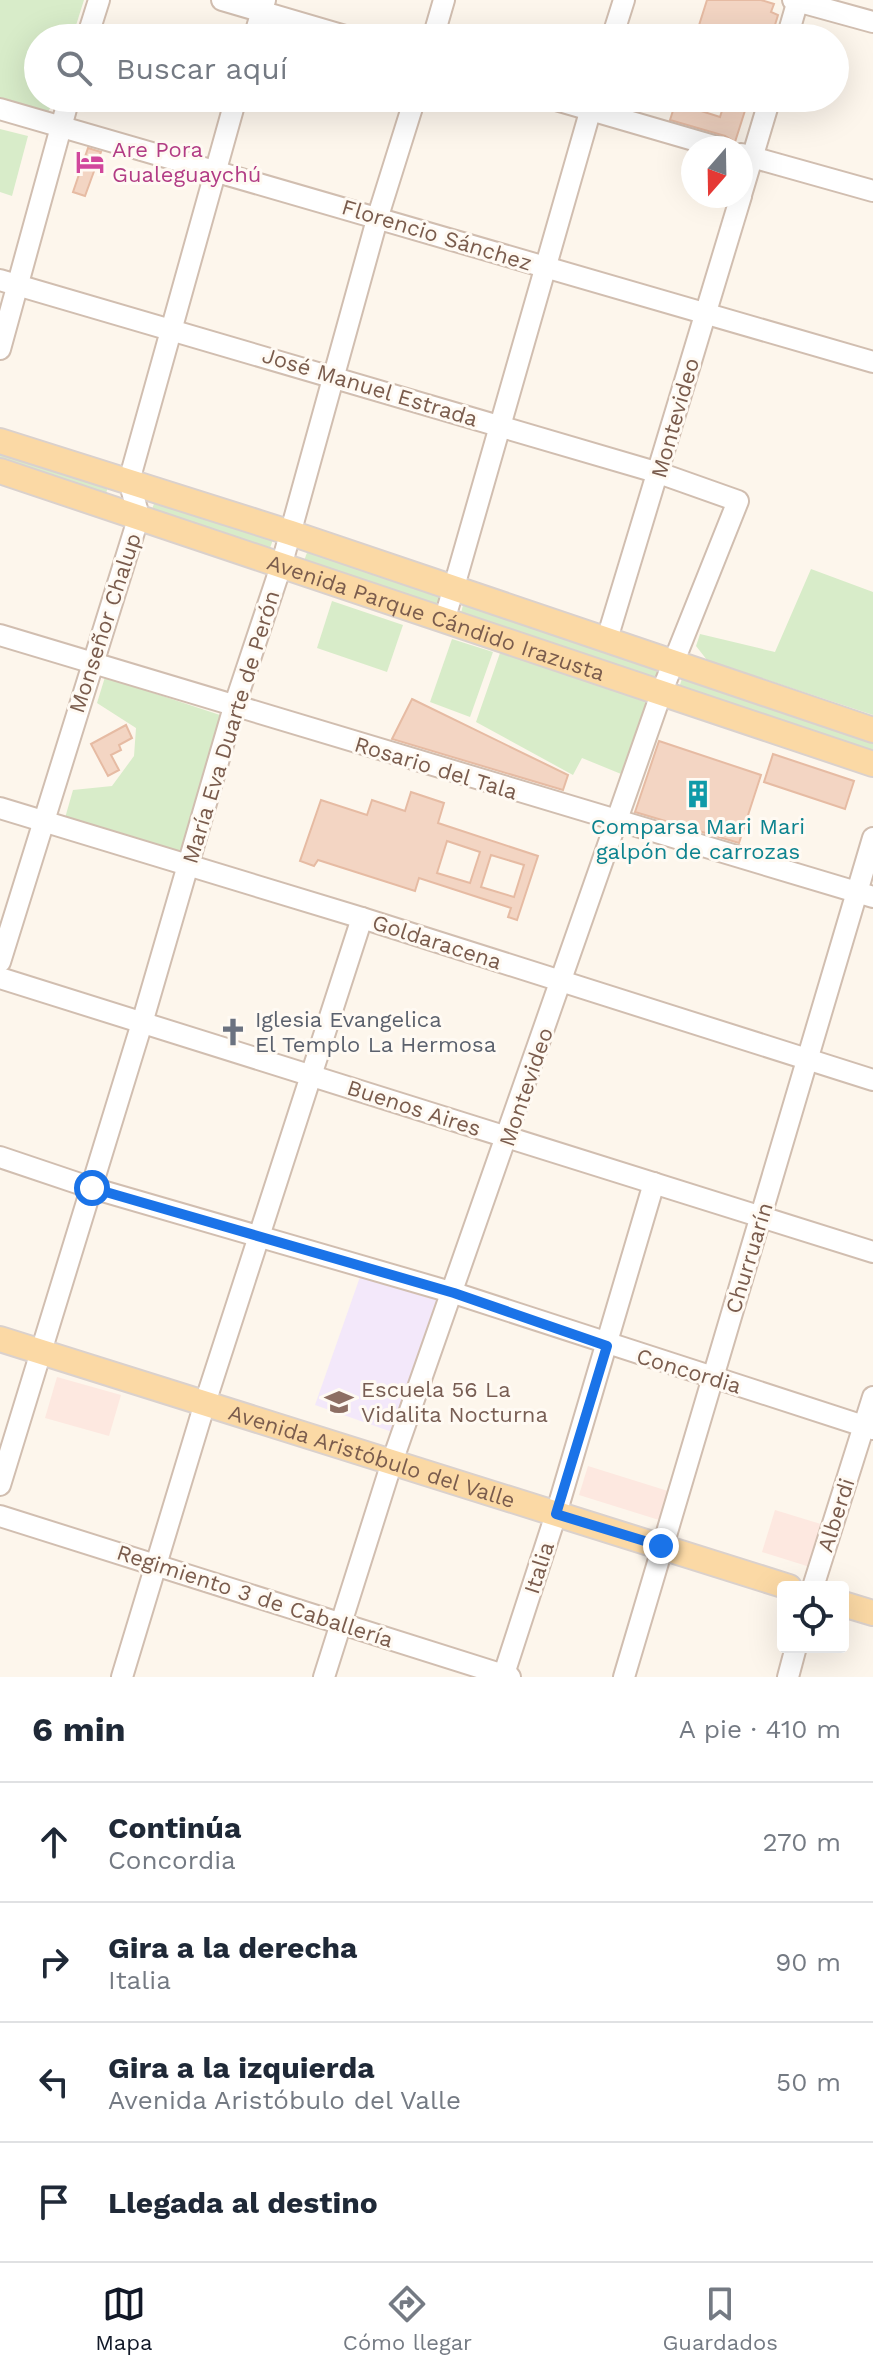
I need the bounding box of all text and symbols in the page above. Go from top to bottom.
search box [24,24,849,112]
icon: search [52,46,96,90]
text: Buscar aquí [116,51,288,86]
north arrow [681,136,753,208]
place label: Are Pora Gualeguaychú [112,137,261,187]
hotel icon: Are Pora Gualeguaychú [75,147,105,177]
street label: Florencio Sánchez [339,194,535,276]
street label: José Manuel Estrada [259,342,481,432]
street label: Montevideo [646,355,704,481]
street label: Monseñor Chalup [64,530,146,716]
street label: Avenida Parque Cándido Irazusta [264,549,608,686]
street label: María Eva Duarte de Perón [177,587,285,867]
street label: Rosario del Tala [351,731,521,805]
building icon: Comparsa Mari Mari galpón de carrozas [683,779,713,809]
place label: Comparsa Mari Mari galpón de carrozas [591,814,805,864]
street label: Goldaracena [369,909,505,975]
place label: Iglesia Evangelica El Templo La Hermosa [255,1007,496,1057]
church icon: Iglesia Evangelica El Templo La Hermosa [218,1017,248,1047]
street label: Montevideo [494,1024,558,1150]
street label: Buenos Aires [344,1075,484,1141]
route start [74,1170,110,1206]
street label: Churruarín [720,1199,778,1317]
street label: Concordia [634,1343,744,1399]
place label: Escuela 56 La Vidalita Nocturna [361,1377,548,1427]
school or university icon: Escuela 56 La Vidalita Nocturna [324,1387,354,1417]
street label: Avenida Aristóbulo del Valle [226,1399,518,1513]
street label: Alberdi [812,1475,860,1555]
route end [643,1528,679,1564]
street label: Regimiento 3 de Caballería [114,1539,396,1653]
street label: Italia [519,1539,559,1597]
map controls [777,1581,849,1653]
button: locate [777,1581,849,1653]
text: 6 min [32,1709,126,1749]
text: A pie · 410 m [679,1714,841,1744]
text: Continúa [108,1810,241,1845]
icon: ahead [32,1820,76,1864]
text: 270 m [762,1827,841,1857]
text: Concordia [108,1845,236,1875]
text: Gira a la derecha [108,1930,357,1965]
icon: right [32,1940,76,1984]
text: 90 m [775,1947,841,1977]
text: Italia [108,1965,171,1995]
text: Gira a la izquierda [108,2050,375,2085]
icon: left [32,2060,76,2104]
text: 50 m [776,2067,841,2097]
text: Avenida Aristóbulo del Valle [108,2085,461,2115]
icon: arrive [32,2180,76,2224]
text: Llegada al destino [108,2185,378,2220]
tab: Mapa [95,2282,153,2355]
tab: Cómo llegar [343,2282,472,2355]
tab: Guardados [662,2282,778,2355]

